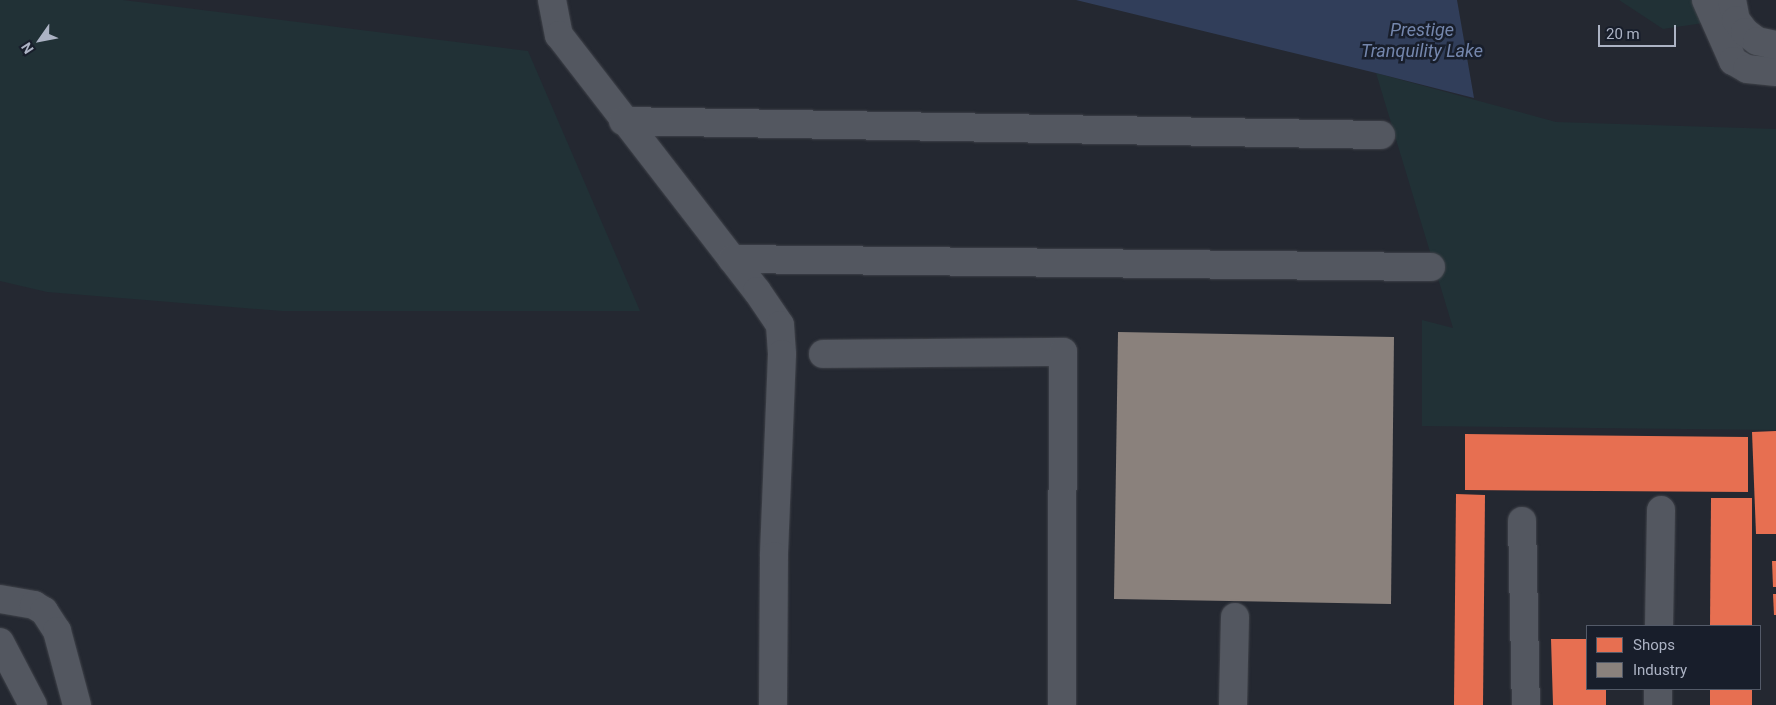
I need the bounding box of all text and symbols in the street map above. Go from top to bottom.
north arrow [15,15,65,65]
scale bar [1601,15,1678,47]
water label: Prestige Tranquility Lake [1361,20,1483,62]
text: 20 m [1606,25,1640,43]
text: N [18,40,37,57]
legend [1586,625,1761,690]
text: Shops [1633,636,1675,654]
text: Industry [1633,661,1687,679]

